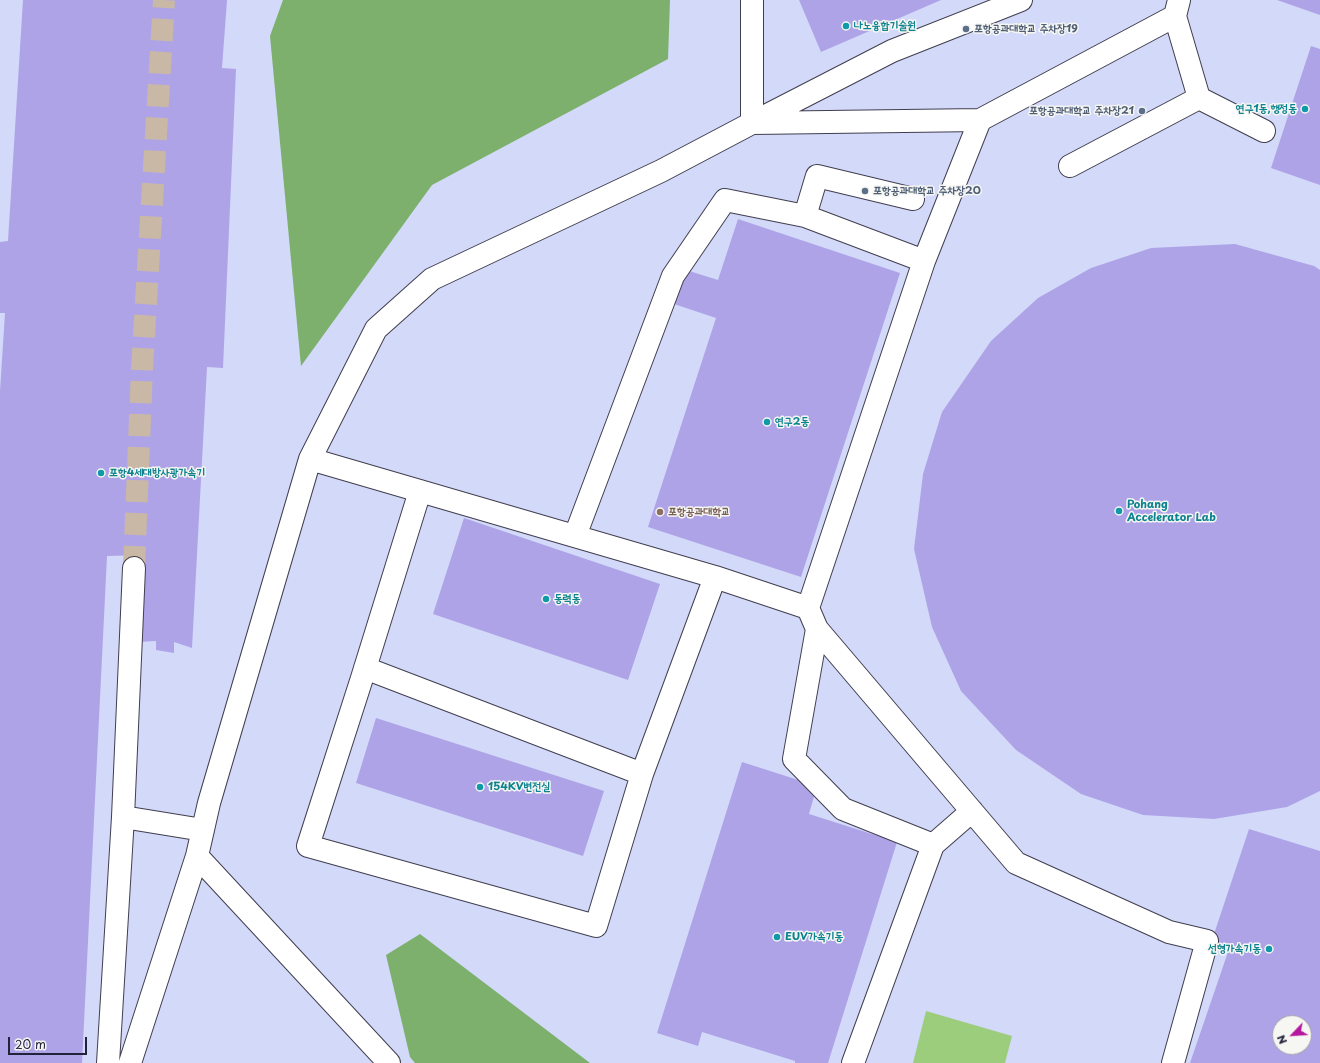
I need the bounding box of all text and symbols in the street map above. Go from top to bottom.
place label: 나노융합기술원 [854,19,916,33]
marker: 나노융합기술원 [841,21,851,31]
place label: 포항공과대학교 주차장19 [974,22,1078,36]
marker: 포항공과대학교 주차장19 [961,24,971,34]
place label: 연구1동,행정동 [1236,102,1297,116]
place label: 포항공과대학교 주차장21 [1029,104,1134,118]
marker: 연구1동,행정동 [1300,104,1310,114]
marker: 포항공과대학교 주차장21 [1137,106,1147,116]
place label: 포항공과대학교 주차장20 [873,184,981,198]
marker: 포항공과대학교 주차장20 [860,186,870,196]
place label: 연구2동 [775,415,809,429]
marker: 연구2동 [762,417,772,427]
place label: 포항4세대방사광가속기 [109,466,205,480]
marker: 포항4세대방사광가속기 [96,468,106,478]
place label: Pohang Accelerator Lab [1127,498,1216,524]
place label: 포항공과대학교 [668,505,730,519]
marker: Pohang Accelerator Lab [1114,506,1124,516]
marker: 포항공과대학교 [655,507,665,517]
place label: 동력동 [554,592,581,606]
marker: 동력동 [541,594,551,604]
place label: 154KV변전실 [488,780,550,794]
marker: 154KV변전실 [475,782,485,792]
place label: EUV가속기동 [785,930,843,944]
marker: EUV가속기동 [772,932,782,942]
place label: 선형가속기동 [1208,942,1261,956]
marker: 선형가속기동 [1264,944,1274,954]
north arrow [1272,1015,1312,1055]
scale bar [10,1029,89,1055]
text: N [1272,1032,1291,1047]
text: 20 m [15,1035,46,1053]

